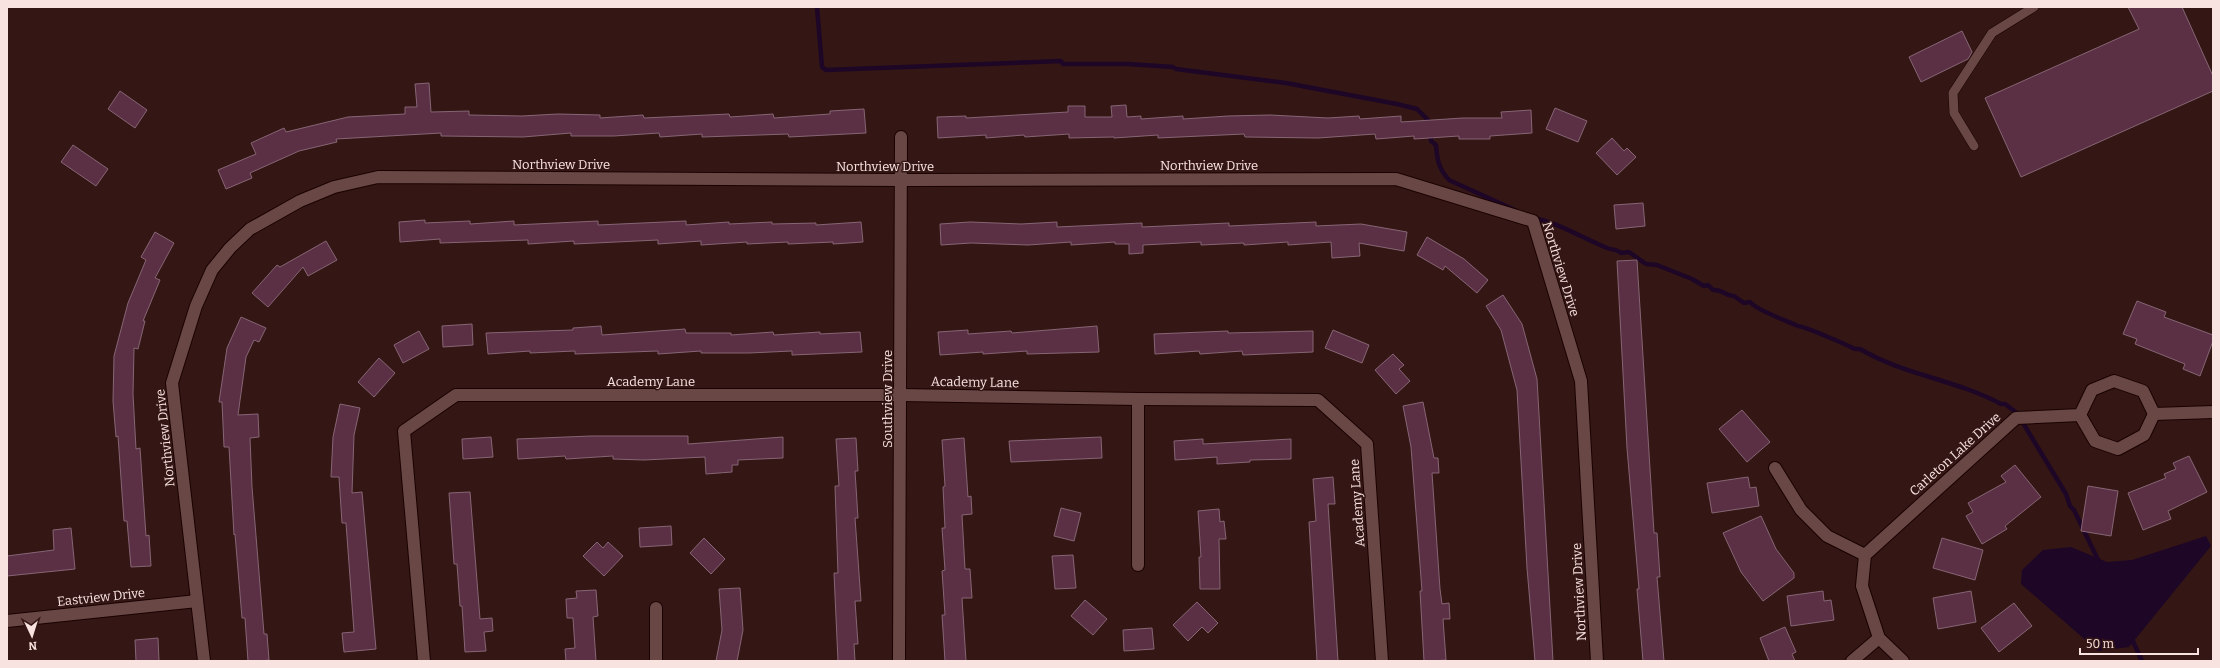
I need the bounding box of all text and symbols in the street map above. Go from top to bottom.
street label: Northview Drive [512,157,610,172]
street label: Northview Drive [1160,158,1258,173]
street label: Northview Drive [836,159,934,174]
street label: Northview Drive [1539,220,1583,318]
street label: Southview Drive [880,350,895,448]
street label: Academy Lane [607,374,695,389]
street label: Academy Lane [931,374,1019,390]
street label: Northview Drive [152,388,178,488]
street label: Carleton Lake Drive [1906,409,2004,499]
street label: Academy Lane [1346,458,1368,548]
street label: Northview Drive [1569,543,1589,641]
street label: Eastview Drive [56,585,146,609]
north arrow [12,616,52,656]
scale bar [2080,630,2198,656]
text: 50 m [2086,637,2115,651]
text: N [27,639,37,652]

